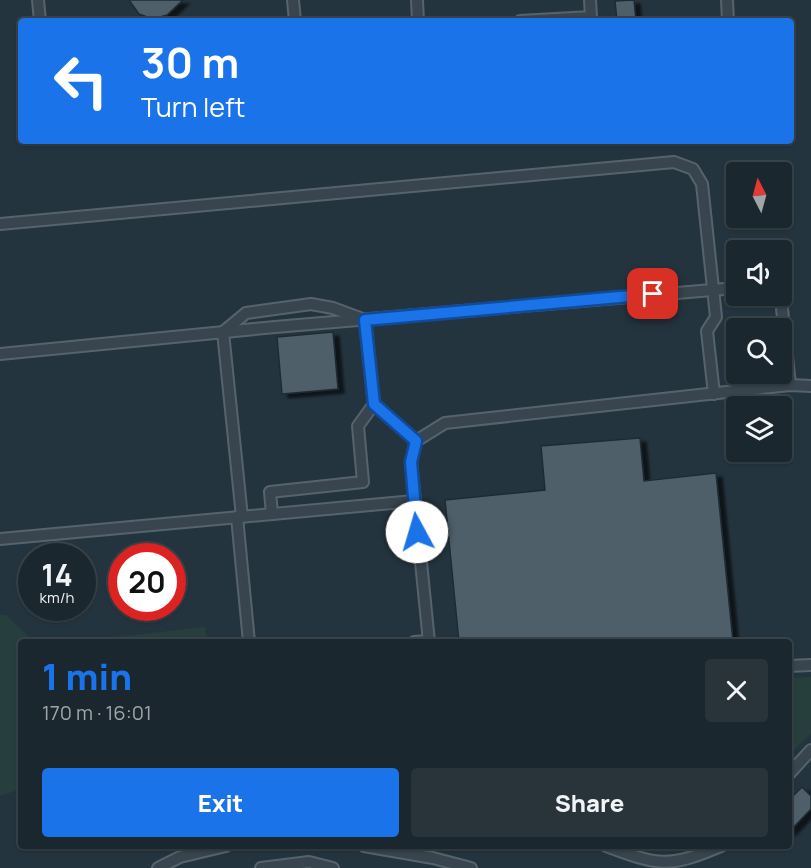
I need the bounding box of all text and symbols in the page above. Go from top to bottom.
text: 30 m [141,33,239,91]
icon: left [42,42,120,120]
text: Turn left [141,88,245,125]
north arrow [726,162,792,228]
map controls [726,162,792,462]
button: sound [726,240,792,306]
pin [627,268,678,319]
icon: arrive [636,277,669,310]
button: search [726,318,792,384]
button: layers [726,396,792,462]
position arrow [385,500,449,564]
speed limit sign: 20 [108,543,186,621]
text: 14 [41,554,73,595]
text: km/h [40,587,74,608]
text: 1 min [42,652,132,701]
button: close [705,659,768,722]
text: 170 m · 16:01 [42,699,152,726]
button: Exit [42,768,399,837]
button: Share [411,768,768,837]

